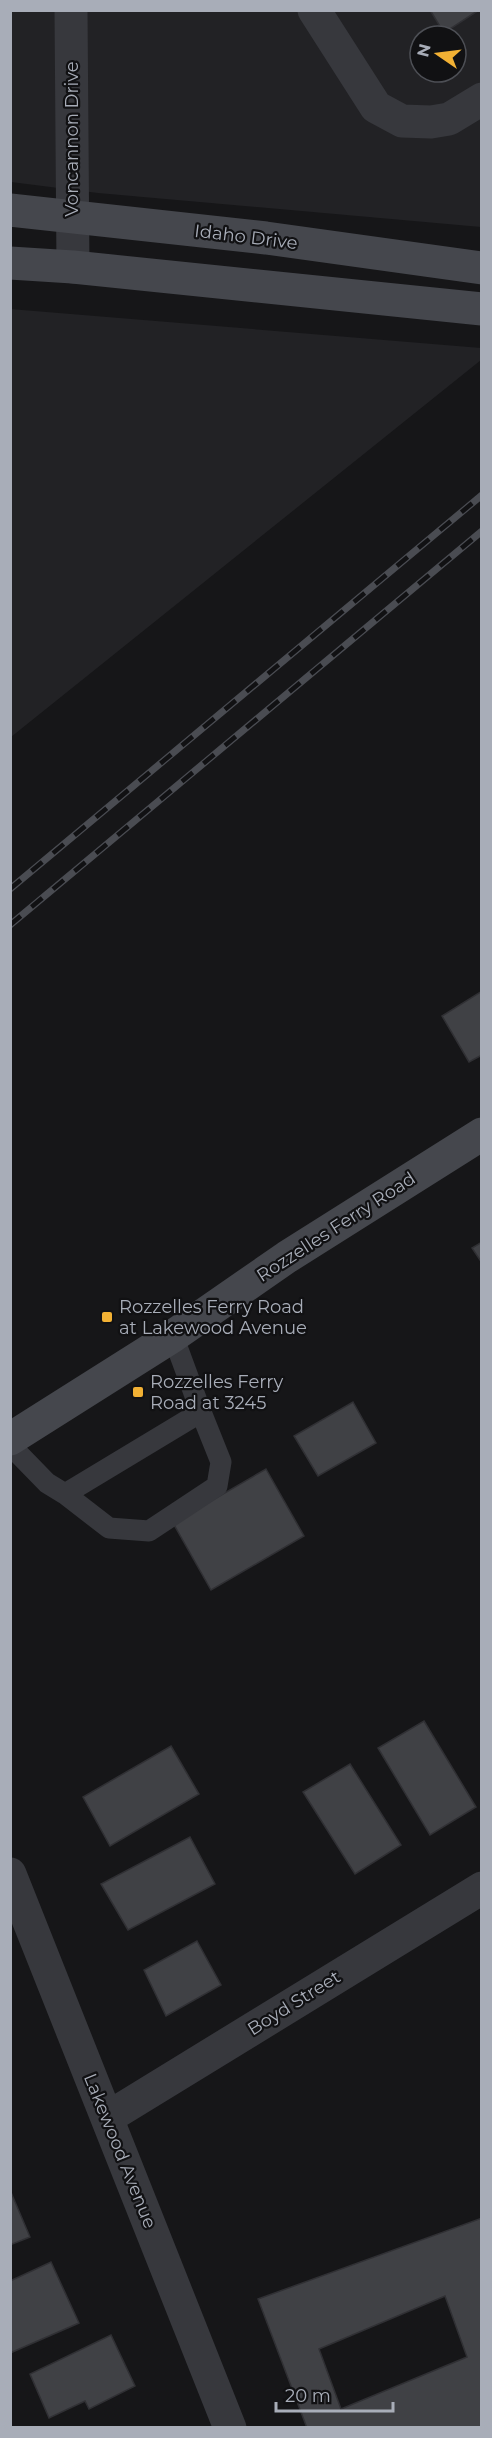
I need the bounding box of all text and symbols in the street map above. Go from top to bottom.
north arrow [408,24,468,84]
text: N [413,42,435,59]
street label: Voncannon Drive [61,61,83,217]
street label: Idaho Drive [193,220,299,254]
street label: Rozzelles Ferry Road [252,1167,420,1287]
place label: Rozzelles Ferry Road at Lakewood Avenue [119,1296,307,1339]
marker: Rozzelles Ferry Road at Lakewood Avenue [100,1310,114,1324]
place label: Rozzelles Ferry Road at 3245 [150,1371,283,1414]
marker: Rozzelles Ferry Road at 3245 [131,1385,145,1399]
street label: Boyd Street [243,1966,345,2040]
street label: Lakewood Avenue [79,2070,161,2232]
scale bar [276,2375,393,2413]
text: 20 m [285,2385,331,2407]

